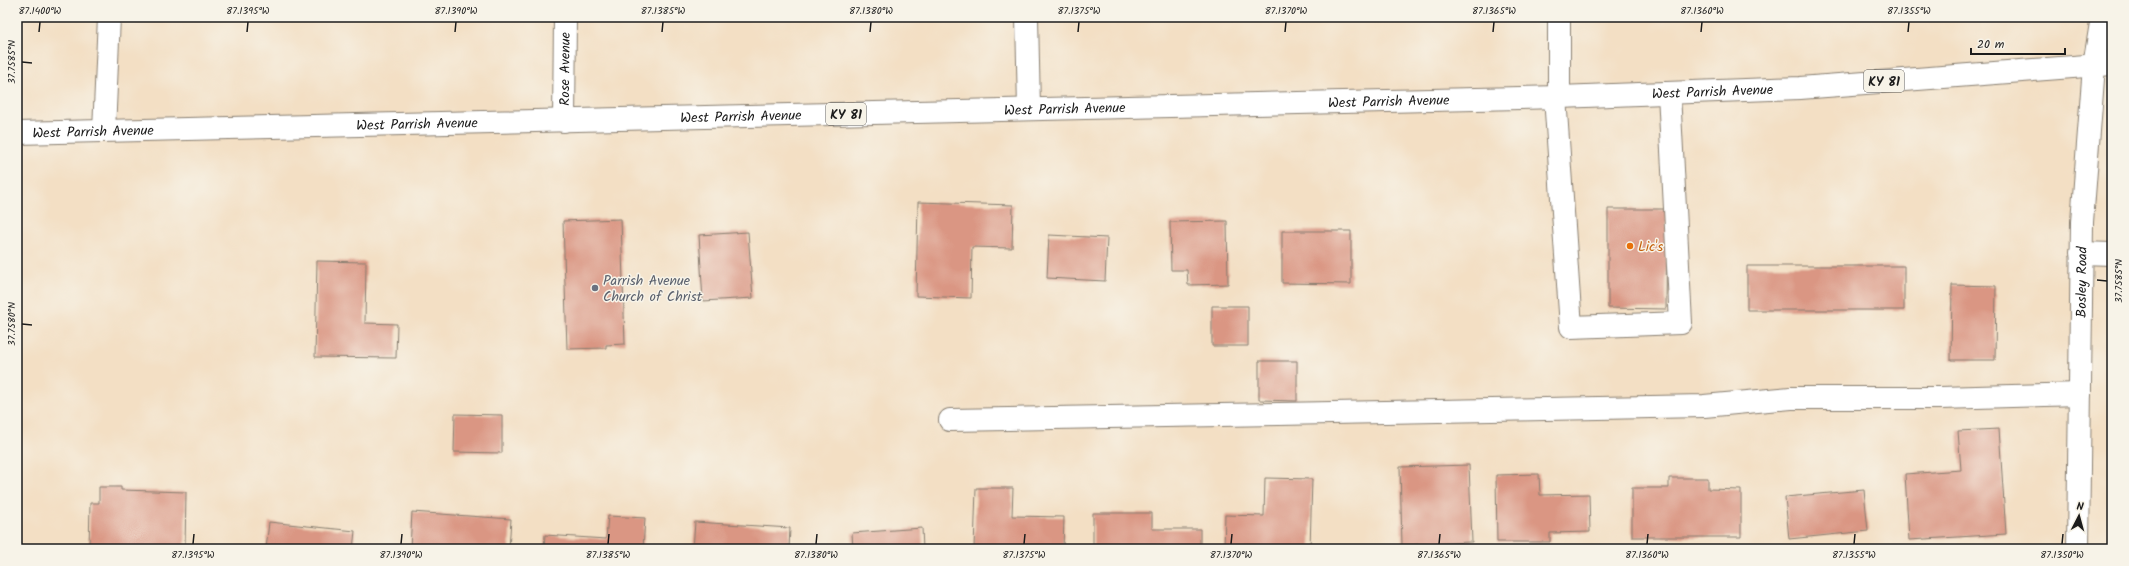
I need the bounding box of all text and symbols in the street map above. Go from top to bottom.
text: 87.1400°W [19,3,62,19]
text: 87.1395°W [226,3,270,19]
text: 87.1390°W [435,3,478,19]
text: 87.1385°W [641,3,685,19]
text: 87.1380°W [849,3,893,19]
text: 87.1375°W [1057,3,1101,19]
text: 87.1370°W [1265,3,1308,19]
text: 87.1365°W [1472,3,1516,19]
text: 87.1360°W [1680,3,1724,19]
text: 87.1355°W [1887,3,1931,19]
scale bar [1971,30,2065,56]
street label: Rose Avenue [554,31,577,106]
text: 20 m [1977,35,2005,54]
text: 37.7585°N [4,40,20,84]
road number: KY 81 [1864,70,1904,92]
street label: West Parrish Avenue [1651,79,1774,106]
street label: West Parrish Avenue [1328,90,1450,114]
street label: West Parrish Avenue [1004,97,1126,122]
road number: KY 81 [826,103,866,125]
street label: West Parrish Avenue [680,105,802,130]
street label: West Parrish Avenue [356,112,479,137]
street label: West Parrish Avenue [32,120,155,145]
place label: Lic's [1638,236,1663,258]
marker: Lic's [1625,241,1635,251]
street label: Bosley Road [2071,245,2094,318]
text: 37.7585°N [2111,259,2127,303]
place label: Parrish Avenue Church of Christ [603,270,703,308]
marker: Parrish Avenue Church of Christ [590,283,600,293]
text: 37.7580°N [4,302,20,346]
north arrow [2059,496,2099,536]
text: N [2076,498,2084,516]
text: 87.1395°W [171,547,215,563]
text: 87.1390°W [380,547,423,563]
text: 87.1385°W [586,547,630,563]
text: 87.1380°W [794,547,838,563]
text: 87.1375°W [1002,547,1046,563]
text: 87.1370°W [1210,547,1253,563]
text: 87.1365°W [1417,547,1461,563]
text: 87.1360°W [1625,547,1669,563]
text: 87.1355°W [1832,547,1876,563]
text: 87.1350°W [2040,547,2084,563]

